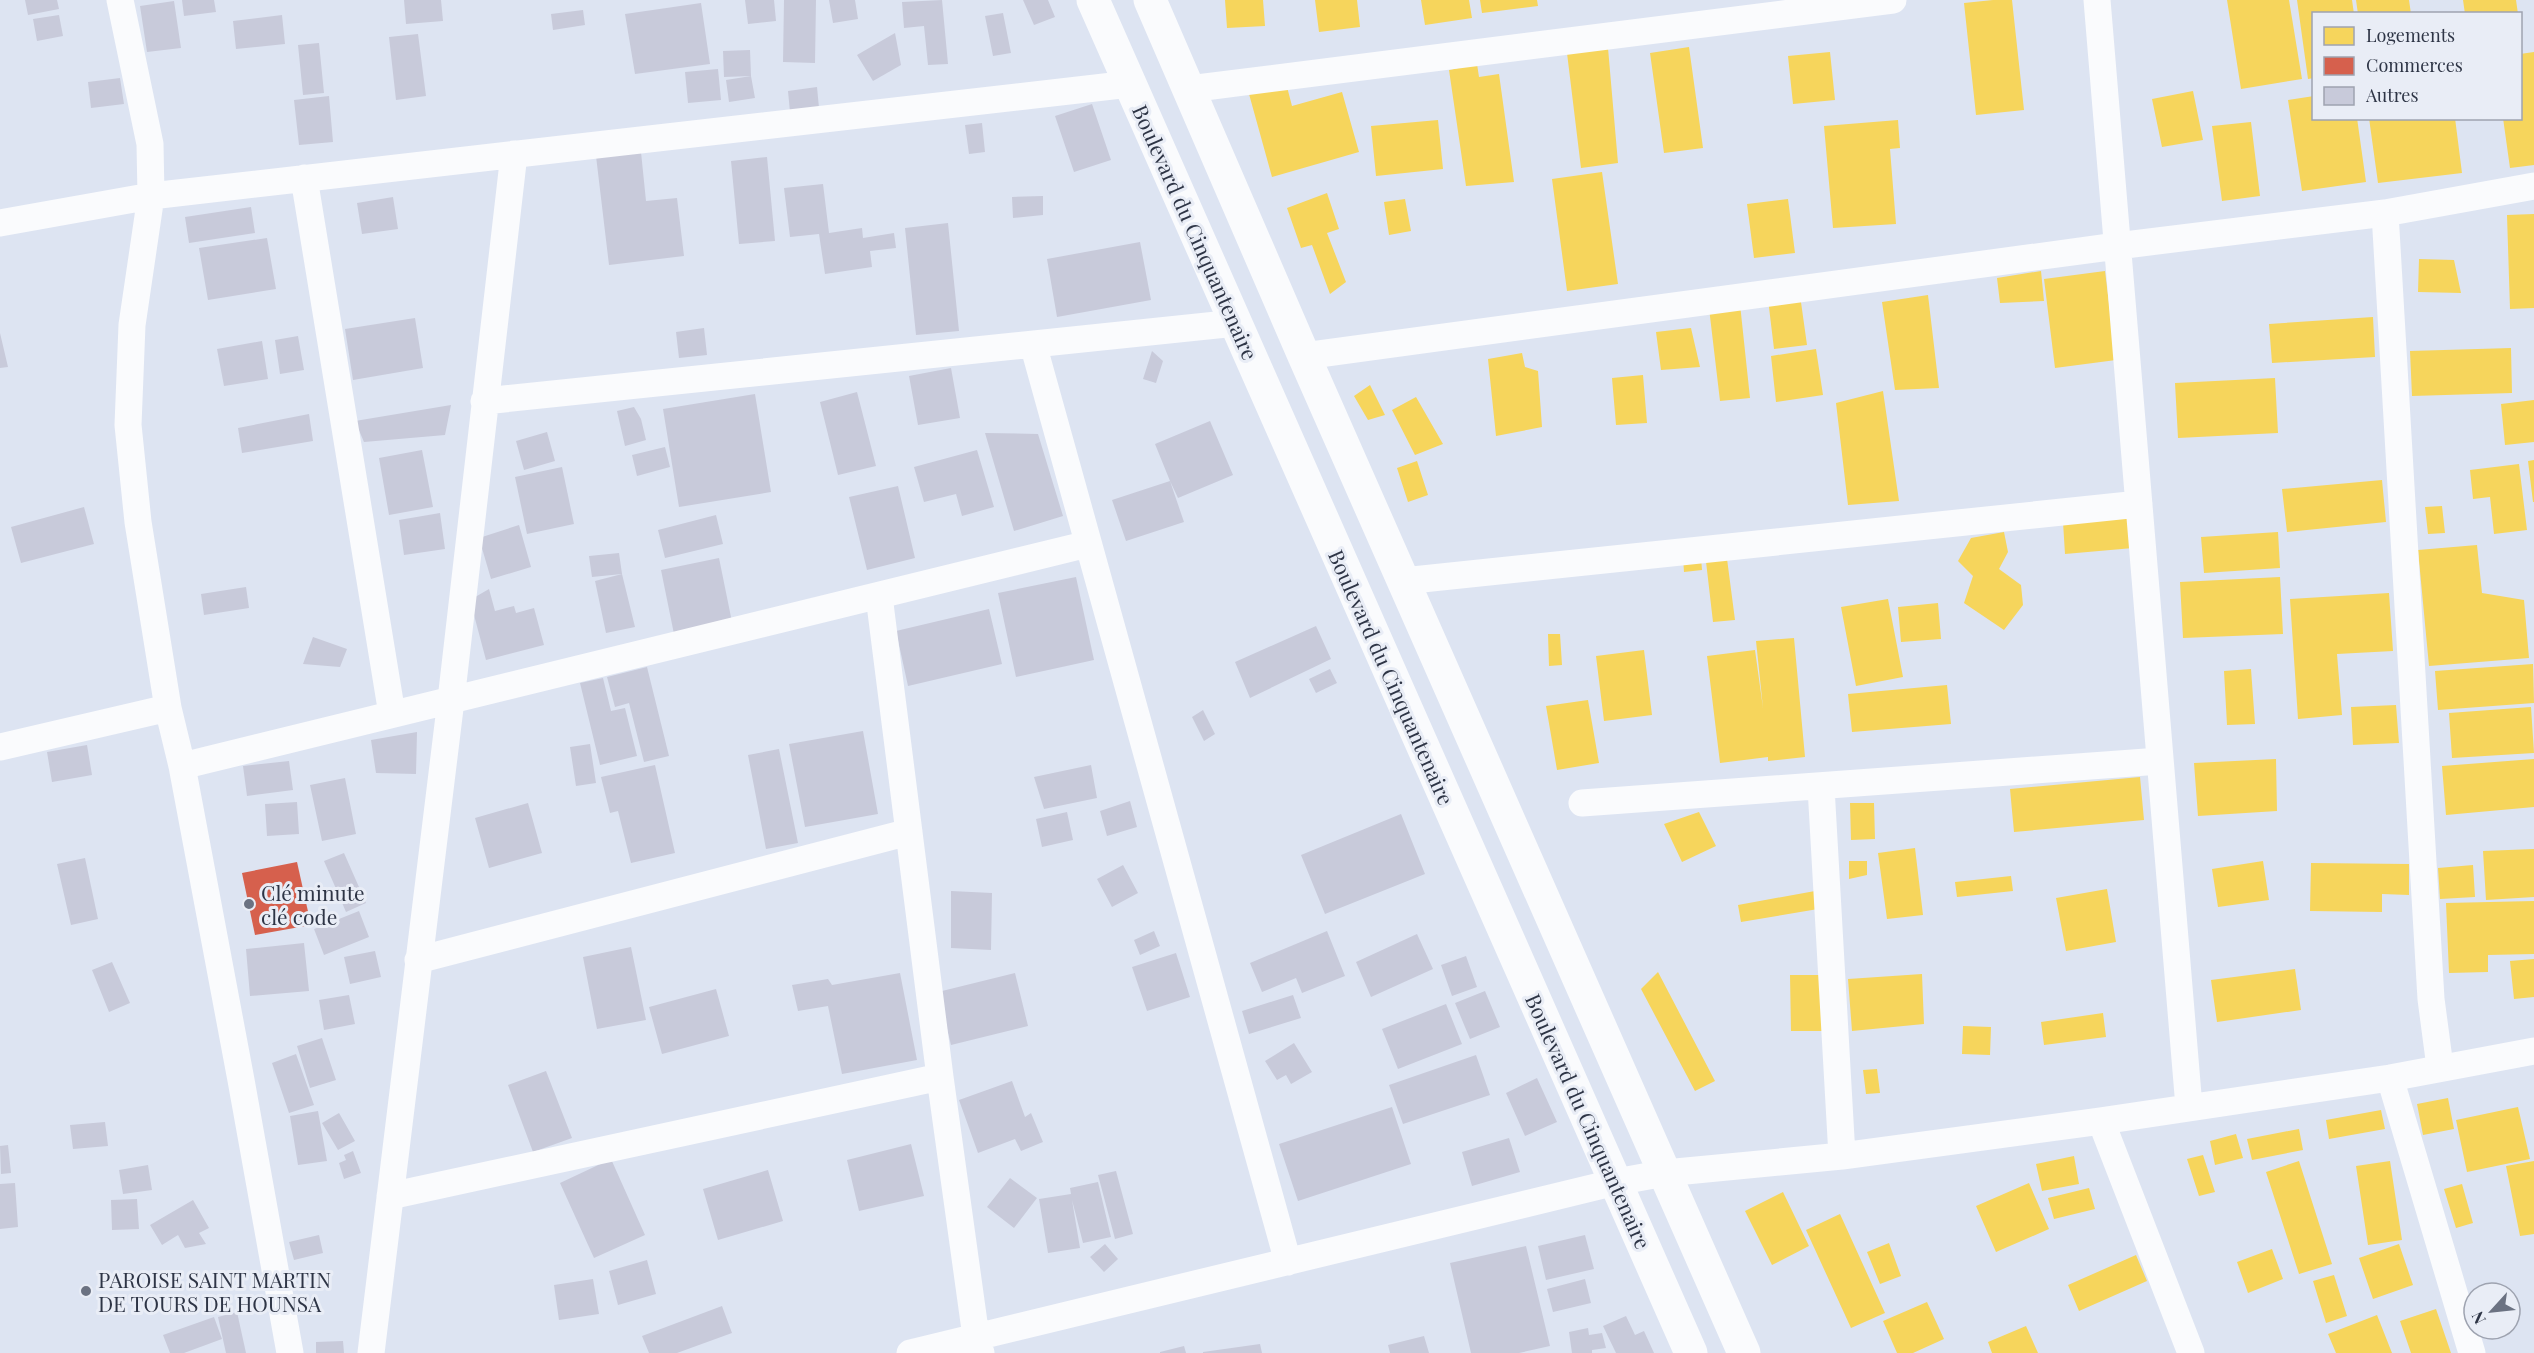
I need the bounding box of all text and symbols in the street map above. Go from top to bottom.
legend [2312,12,2522,120]
text: Logements [2366,23,2455,47]
text: Commerces [2366,53,2463,77]
text: Autres [2365,83,2418,107]
street label: Boulevard du Cinquantenaire [1127,100,1265,364]
street label: Boulevard du Cinquantenaire [1323,545,1461,809]
place label: Clé minute clé code [261,878,365,930]
marker: Clé minute clé code [242,897,256,911]
street label: Boulevard du Cinquantenaire [1520,989,1658,1253]
place label: PAROISE SAINT MARTIN DE TOURS DE HOUNSA [98,1265,331,1317]
north arrow [2462,1281,2522,1341]
marker: PAROISE SAINT MARTIN DE TOURS DE HOUNSA [79,1284,93,1298]
text: N [2466,1308,2490,1328]

